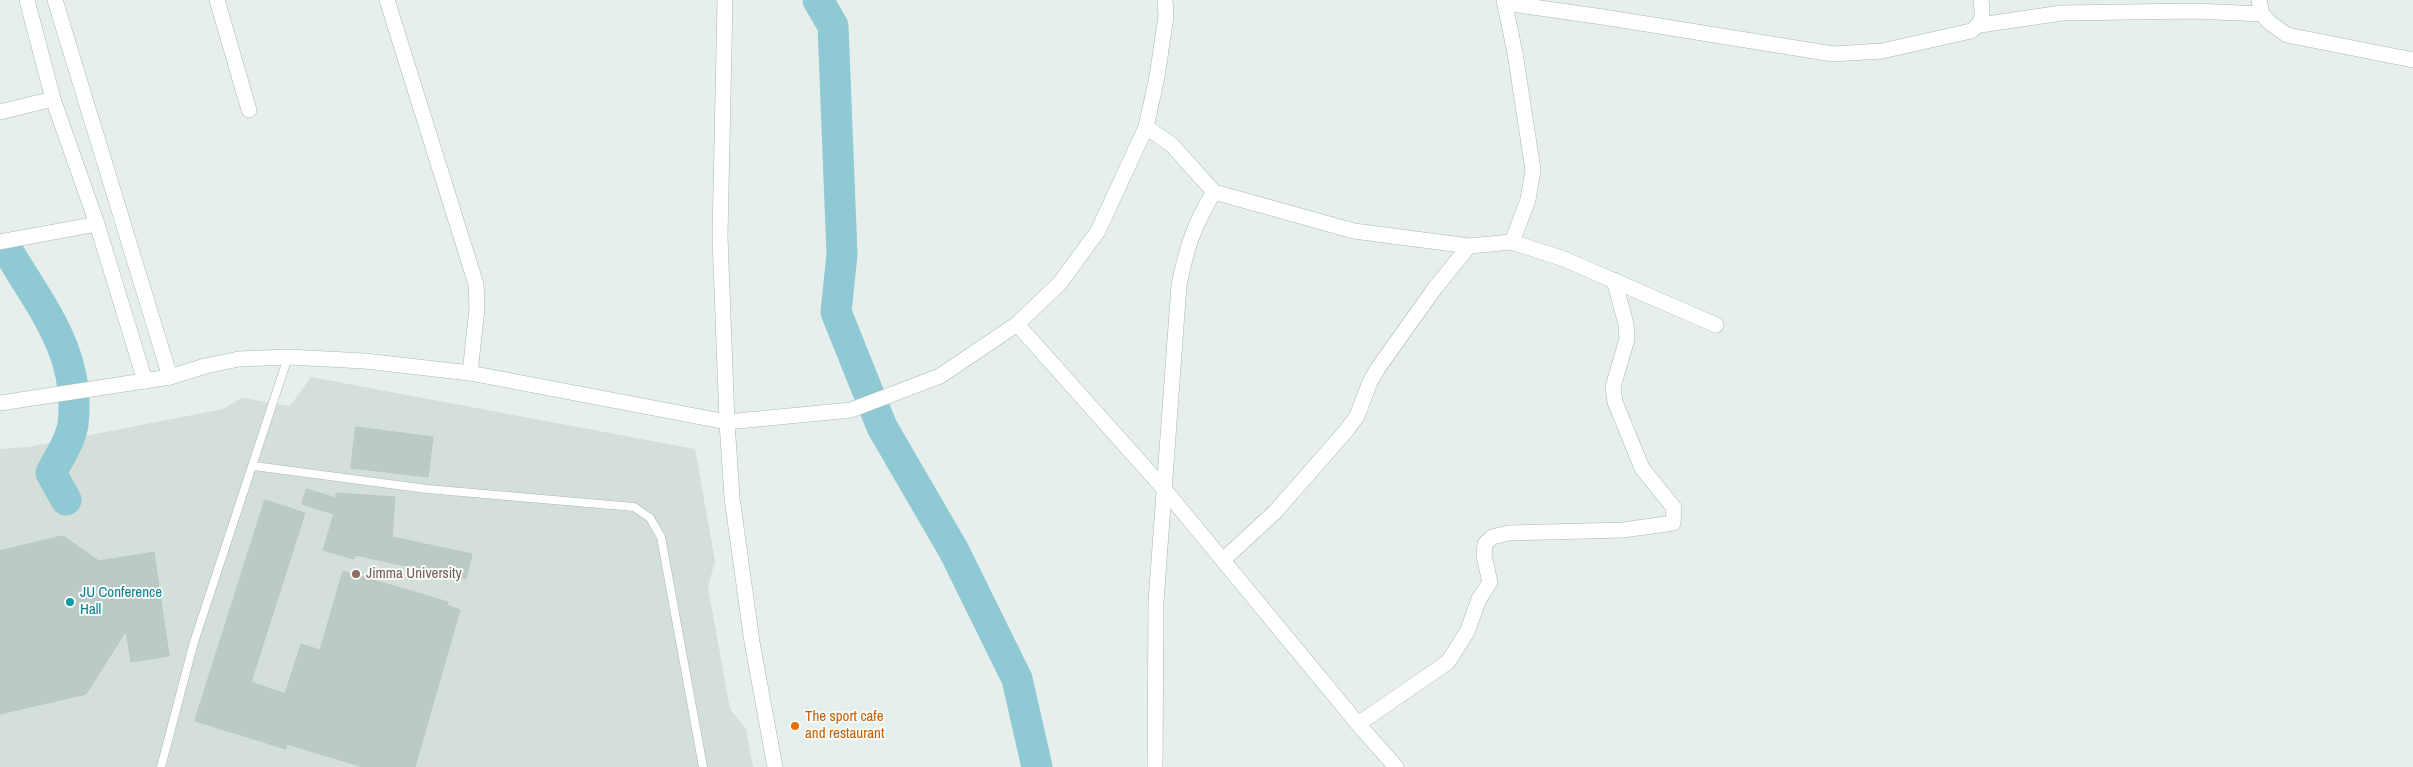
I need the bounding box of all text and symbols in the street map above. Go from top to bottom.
place label: Jimma University [366,565,462,583]
marker: Jimma University [350,568,362,580]
place label: JU Conference Hall [80,584,162,619]
marker: JU Conference Hall [64,596,76,608]
place label: The sport cafe and restaurant [805,708,884,743]
marker: The sport cafe and restaurant [789,720,801,732]

